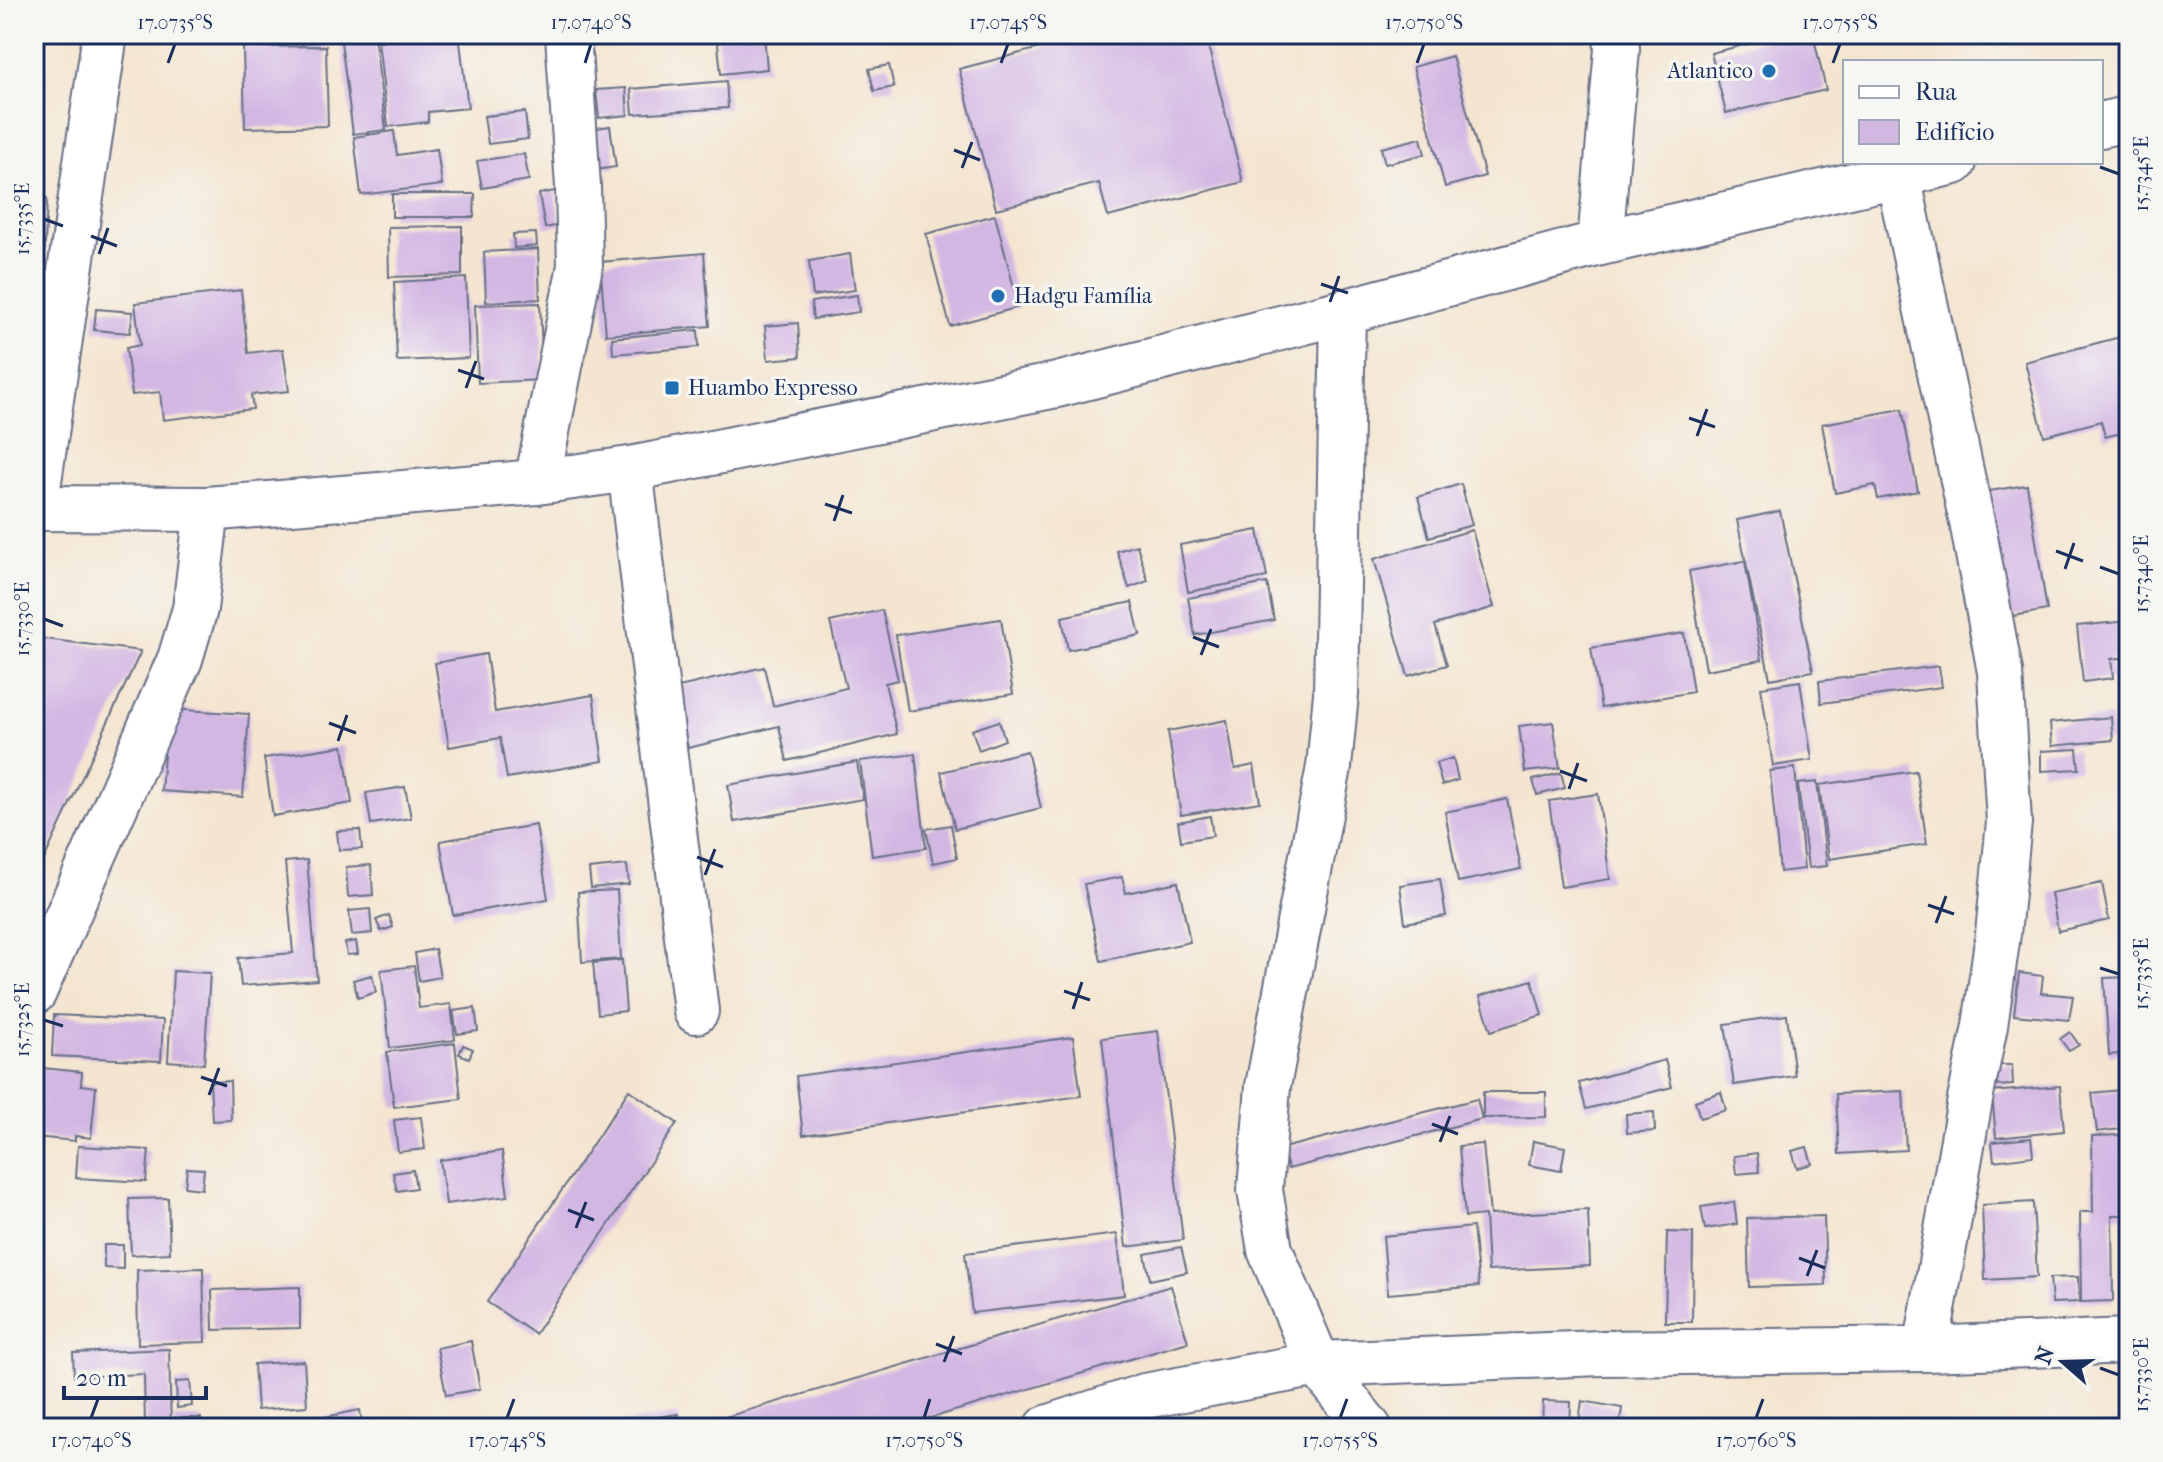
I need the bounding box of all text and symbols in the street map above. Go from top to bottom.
text: 17.0735°S [137,11,213,34]
text: 17.0740°S [551,11,631,34]
text: 17.0745°S [969,11,1047,34]
text: 17.0750°S [1385,11,1463,34]
text: 17.0755°S [1802,11,1878,34]
place label: Atlantico [1666,58,1753,84]
legend [1843,60,2103,164]
marker: Atlantico [1760,62,1778,80]
text: Rua [1915,78,1958,106]
text: Edifício [1915,118,1994,146]
text: 15.7345°E [2130,136,2153,212]
text: 15.7335°E [11,183,34,255]
place label: Hadgu Família [1014,283,1153,309]
marker: Hadgu Família [989,287,1007,305]
place label: Huambo Expresso [688,375,858,401]
marker: Huambo Expresso [663,379,681,397]
text: 15.7340°E [2130,535,2153,613]
text: 15.7330°E [11,581,34,657]
text: 15.7335°E [2130,938,2153,1010]
text: 15.7325°E [11,983,34,1057]
north arrow [2023,1322,2103,1402]
text: 15.7330°E [2130,1337,2153,1413]
text: N [2030,1343,2060,1368]
scale bar [64,1350,206,1400]
text: 20 m [76,1364,127,1392]
text: 17.0740°S [51,1429,131,1452]
text: 17.0745°S [468,1429,546,1452]
text: 17.0750°S [885,1429,963,1452]
text: 17.0755°S [1302,1429,1378,1452]
text: 17.0760°S [1716,1429,1796,1452]

